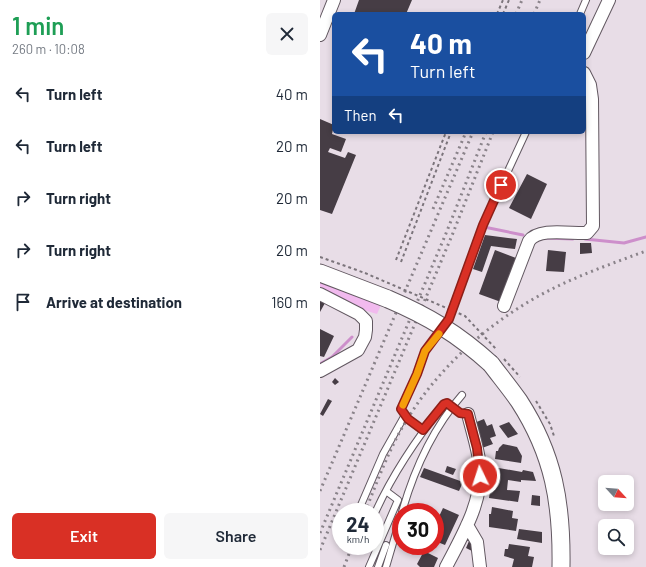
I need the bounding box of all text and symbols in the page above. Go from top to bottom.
text: 1 min [12,11,64,40]
button: close [266,13,308,55]
text: 40 m [410,26,472,60]
icon: left [344,28,396,80]
text: 260 m · 10:08 [12,41,85,57]
text: Turn left [410,60,476,82]
icon: left [12,83,34,105]
text: Turn left [46,85,102,103]
text: 40 m [276,85,308,103]
icon: left [385,104,407,126]
text: Then [344,106,377,124]
icon: left [12,135,34,157]
text: Turn left [46,137,102,155]
text: 20 m [276,137,308,155]
pin [484,168,518,202]
icon: arrive [490,174,512,196]
icon: right [12,187,34,209]
text: Turn right [46,189,111,207]
text: 20 m [276,189,308,207]
icon: right [12,239,34,261]
text: Turn right [46,241,111,259]
text: 20 m [276,241,308,259]
icon: arrive [12,291,34,313]
text: Arrive at destination [46,293,182,311]
text: 160 m [271,293,308,311]
position arrow [459,455,501,497]
north arrow [598,475,634,511]
map controls [598,475,634,555]
speed limit sign: 30 [392,503,444,555]
text: 24 [346,512,370,536]
button: Exit [12,513,156,559]
button: Share [164,513,308,559]
button: search [598,519,634,555]
text: km/h [347,533,369,545]

